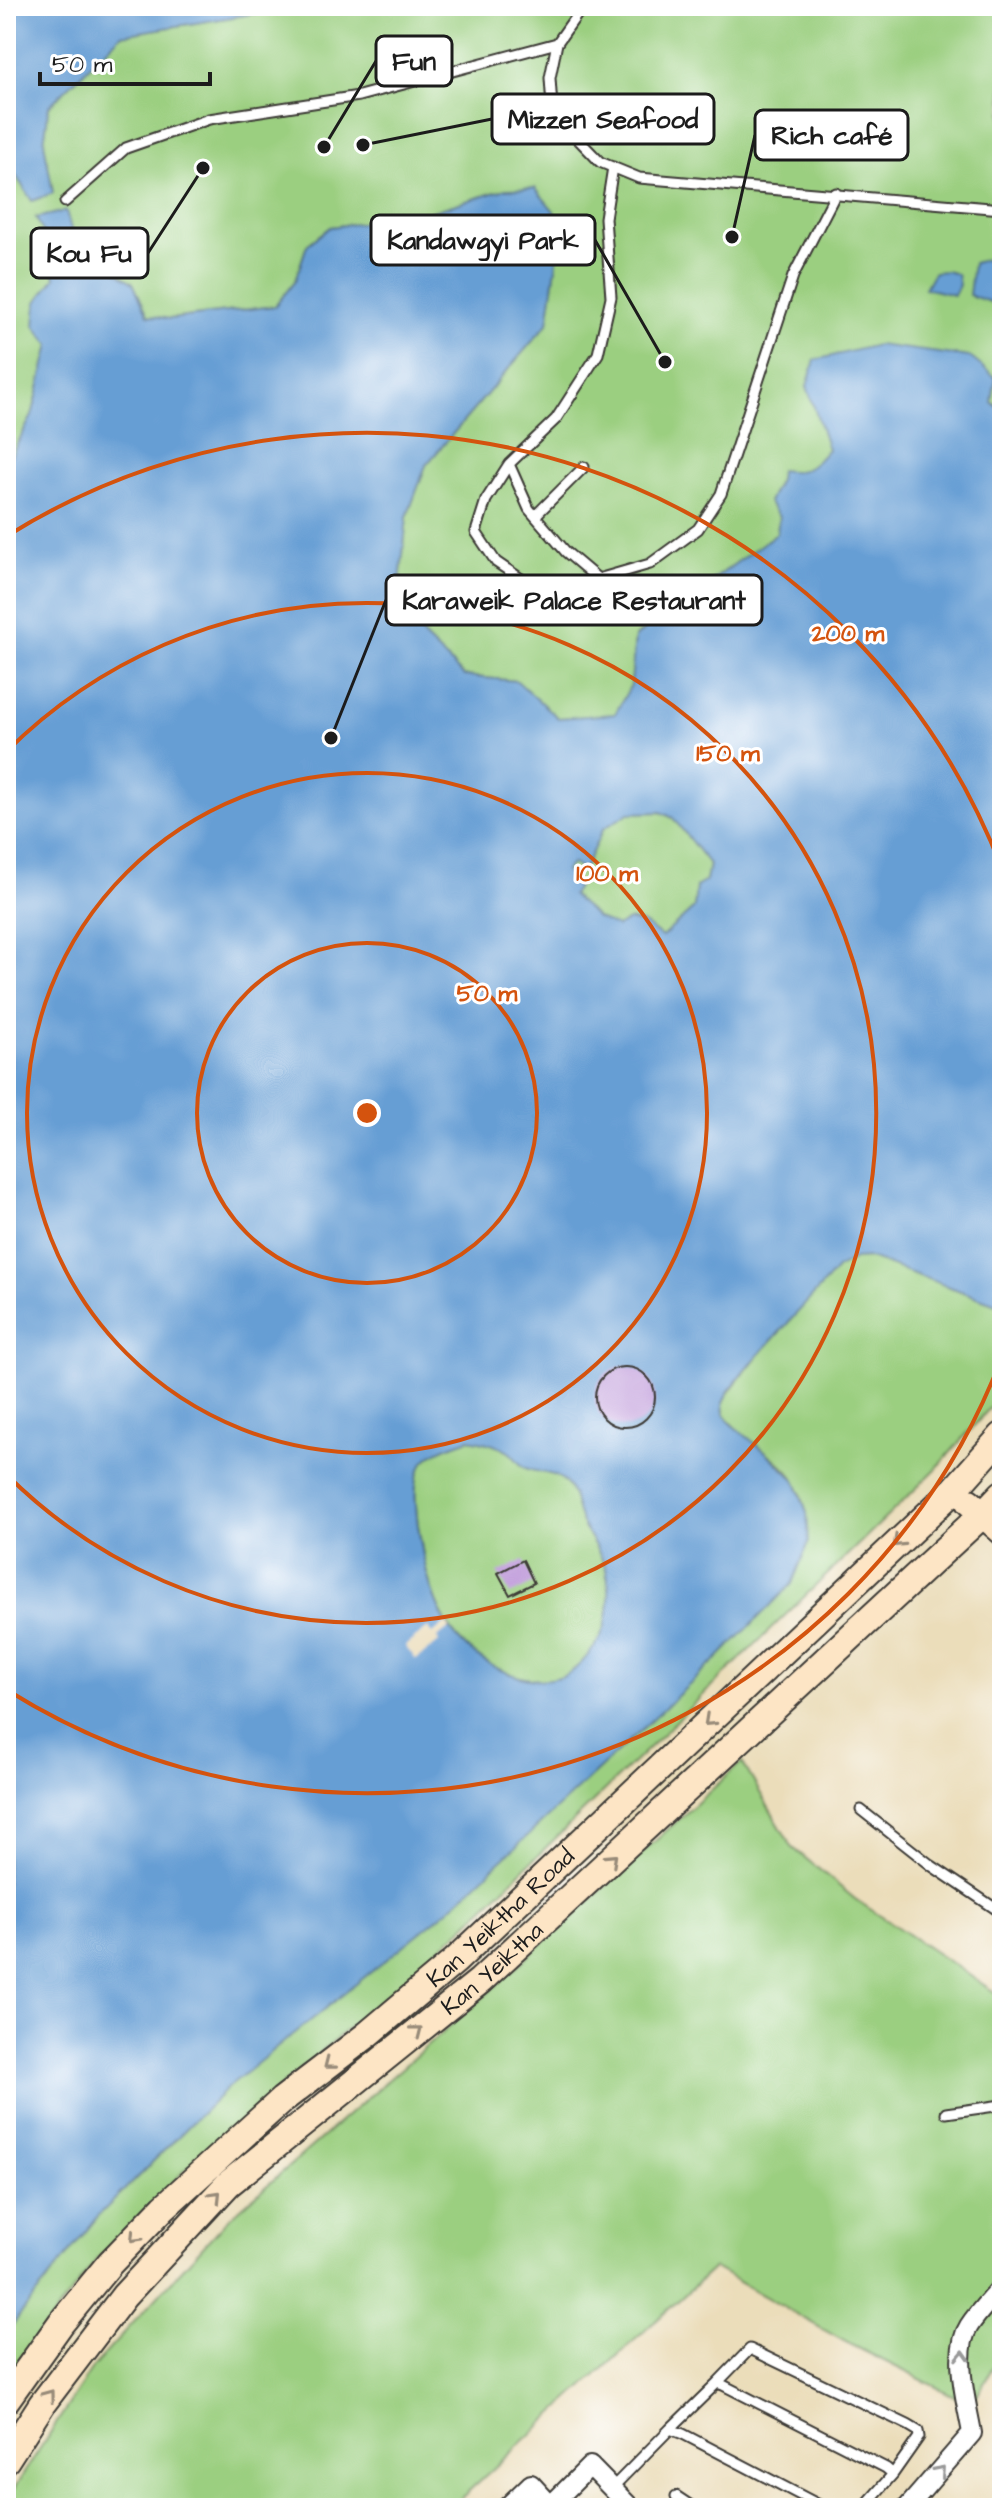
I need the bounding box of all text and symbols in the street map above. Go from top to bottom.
scale bar [40,36,210,86]
callout: Fun [376,36,452,86]
text: Fun [392,44,436,80]
text: 50 m [52,48,113,82]
callout: Mizzen Seafood [492,94,714,144]
text: Mizzen Seafood [508,102,699,138]
callout: Rich café [755,110,908,160]
text: Rich café [771,118,893,154]
callout: Kandawgyi Park [371,215,595,265]
text: Kandawgyi Park [387,223,580,262]
callout: Kou Fu [31,228,148,278]
text: Kou Fu [46,236,132,272]
callout: Karaweik Palace Restaurant [386,575,762,625]
text: Karaweik Palace Restaurant [402,583,746,619]
text: 200 m [811,617,884,651]
text: 150 m [696,737,760,771]
text: 100 m [576,857,638,891]
text: 50 m [457,977,518,1011]
centre of rings [353,1099,381,1127]
one-way arrow [893,1533,907,1548]
one-way arrow [704,1711,718,1726]
street label: Kan Yeiktha Road [420,1840,580,1992]
one-way arrow [602,1854,617,1868]
street label: Kan Yeiktha [435,1915,549,2019]
one-way arrow [408,2026,422,2041]
one-way arrow [323,2054,338,2068]
one-way arrow [207,2191,222,2205]
one-way arrow [130,2228,145,2242]
one-way arrow [954,2349,971,2362]
one-way arrow [40,2389,54,2404]
one-way arrow [930,2465,944,2480]

